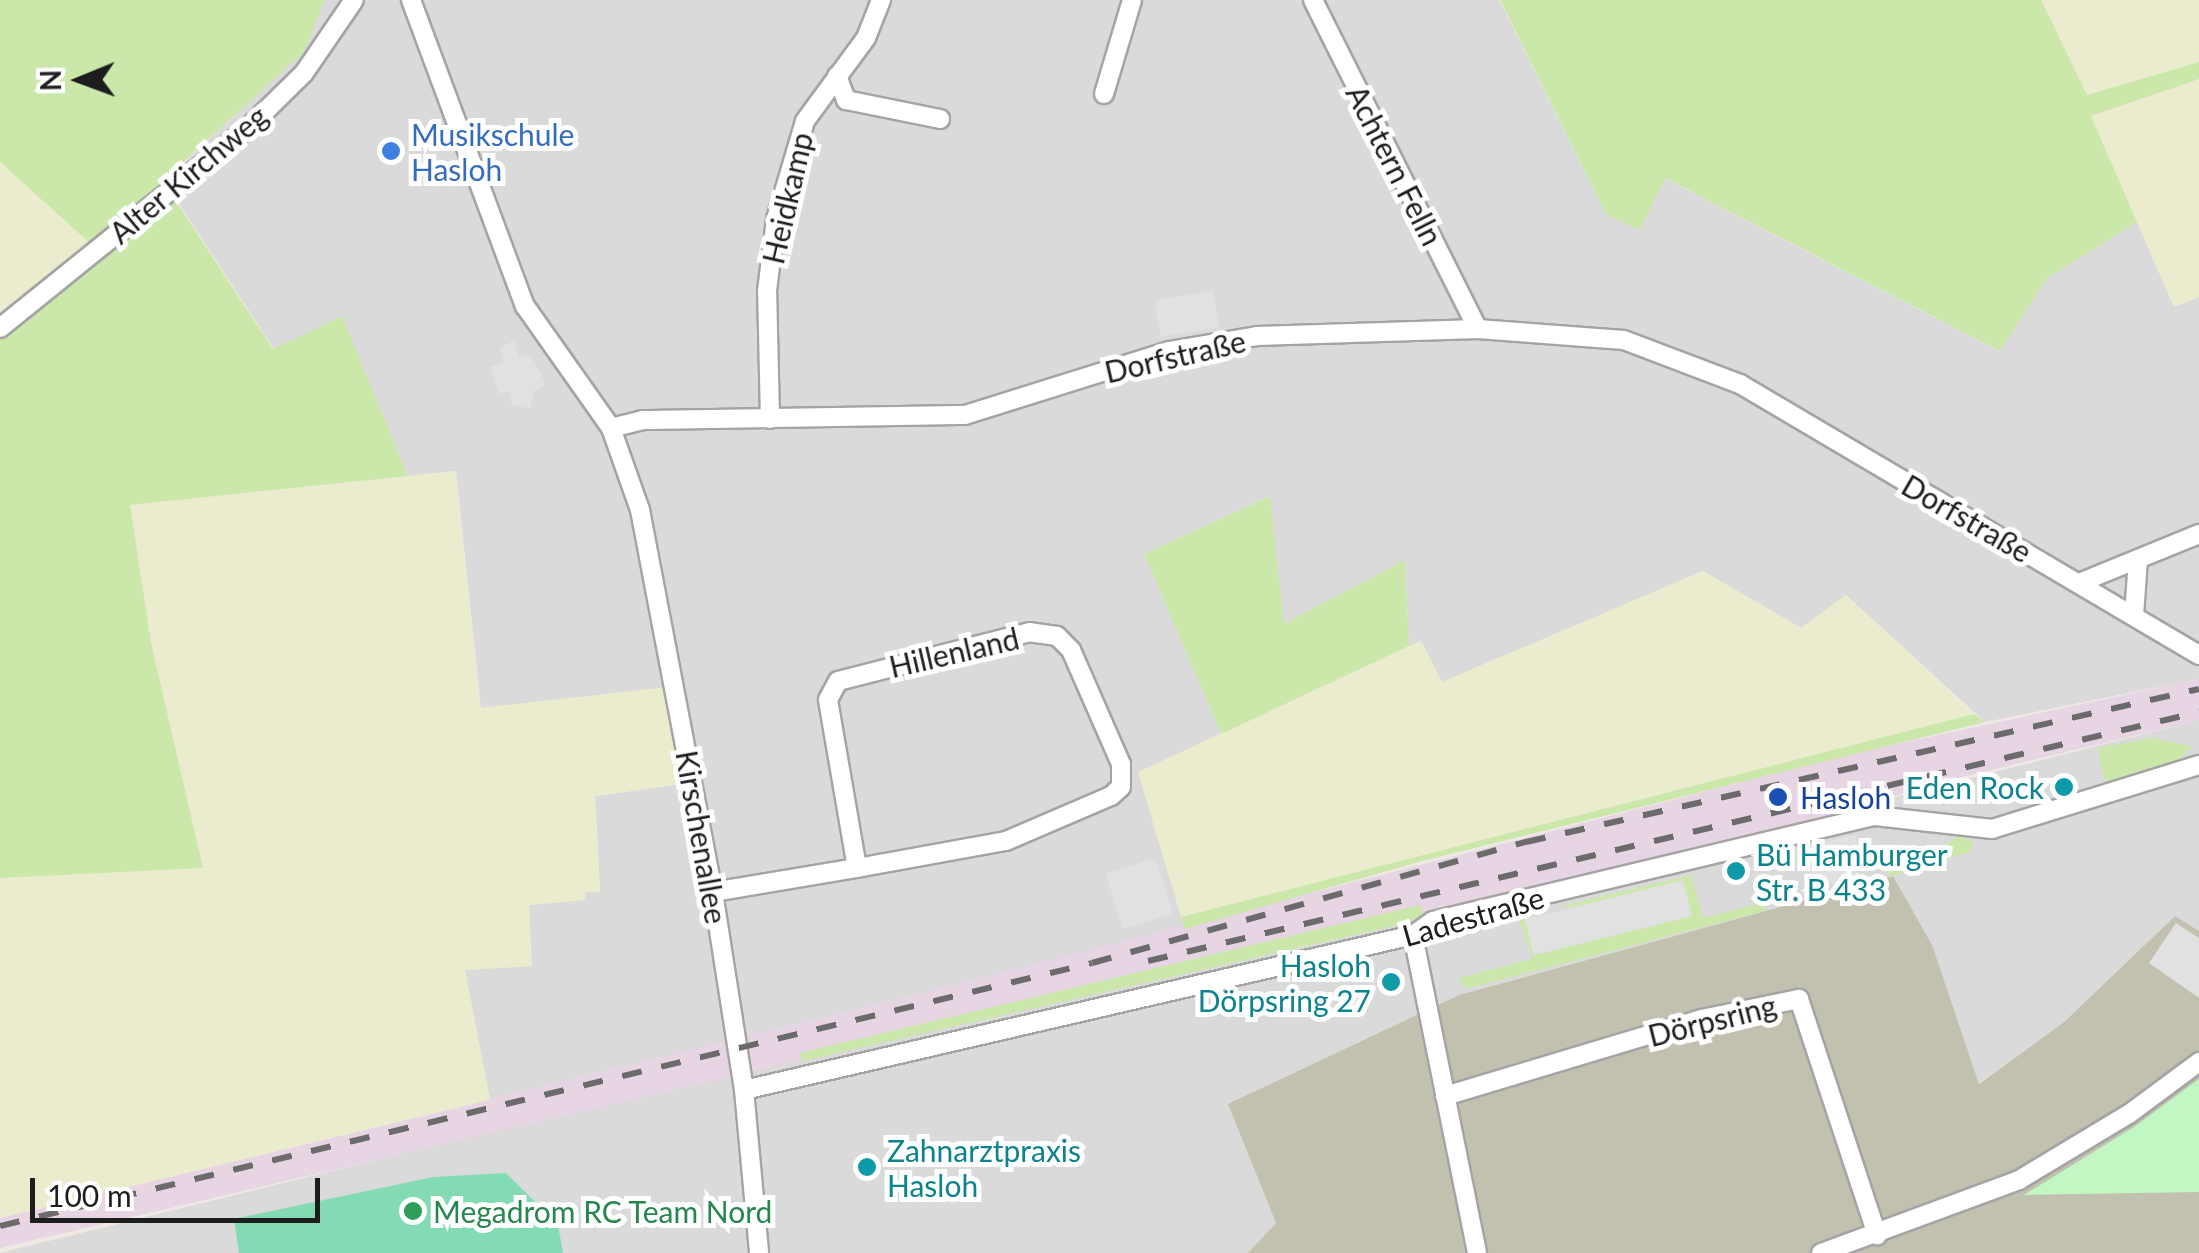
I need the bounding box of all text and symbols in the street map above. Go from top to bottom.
north arrow [30,30,130,130]
text: N [33,69,67,92]
street label: Achtern Felln [1339,79,1451,251]
street label: Alter Kirchweg [102,97,274,251]
place label: Musikschule Hasloh [411,116,574,186]
street label: Heidkamp [754,129,820,267]
marker: Musikschule Hasloh [380,140,402,162]
street label: Dorfstraße [1101,322,1249,390]
street label: Dorfstraße [1896,467,2038,569]
street label: Hillenland [886,620,1022,684]
street label: Kirschenallee [669,748,735,926]
place label: Eden Rock [1906,769,2044,805]
marker: Eden Rock [2053,776,2075,798]
place label: Hasloh [1800,779,1891,815]
marker: Hasloh [1765,784,1791,810]
place label: Bü Hamburger Str. B 433 [1756,836,1948,906]
marker: Bü Hamburger Str. B 433 [1725,860,1747,882]
street label: Ladestraße [1398,879,1548,953]
place label: Hasloh Dörpsring 27 [1198,947,1371,1018]
marker: Hasloh Dörpsring 27 [1380,971,1402,993]
street label: Dörpsring [1644,987,1780,1053]
place label: Zahnarztpraxis Hasloh [887,1132,1081,1202]
marker: Zahnarztpraxis Hasloh [856,1156,878,1178]
scale bar [35,1158,325,1220]
text: 100 m [47,1177,132,1213]
place label: Megadrom RC Team Nord [433,1193,773,1229]
marker: Megadrom RC Team Nord [402,1200,424,1222]

